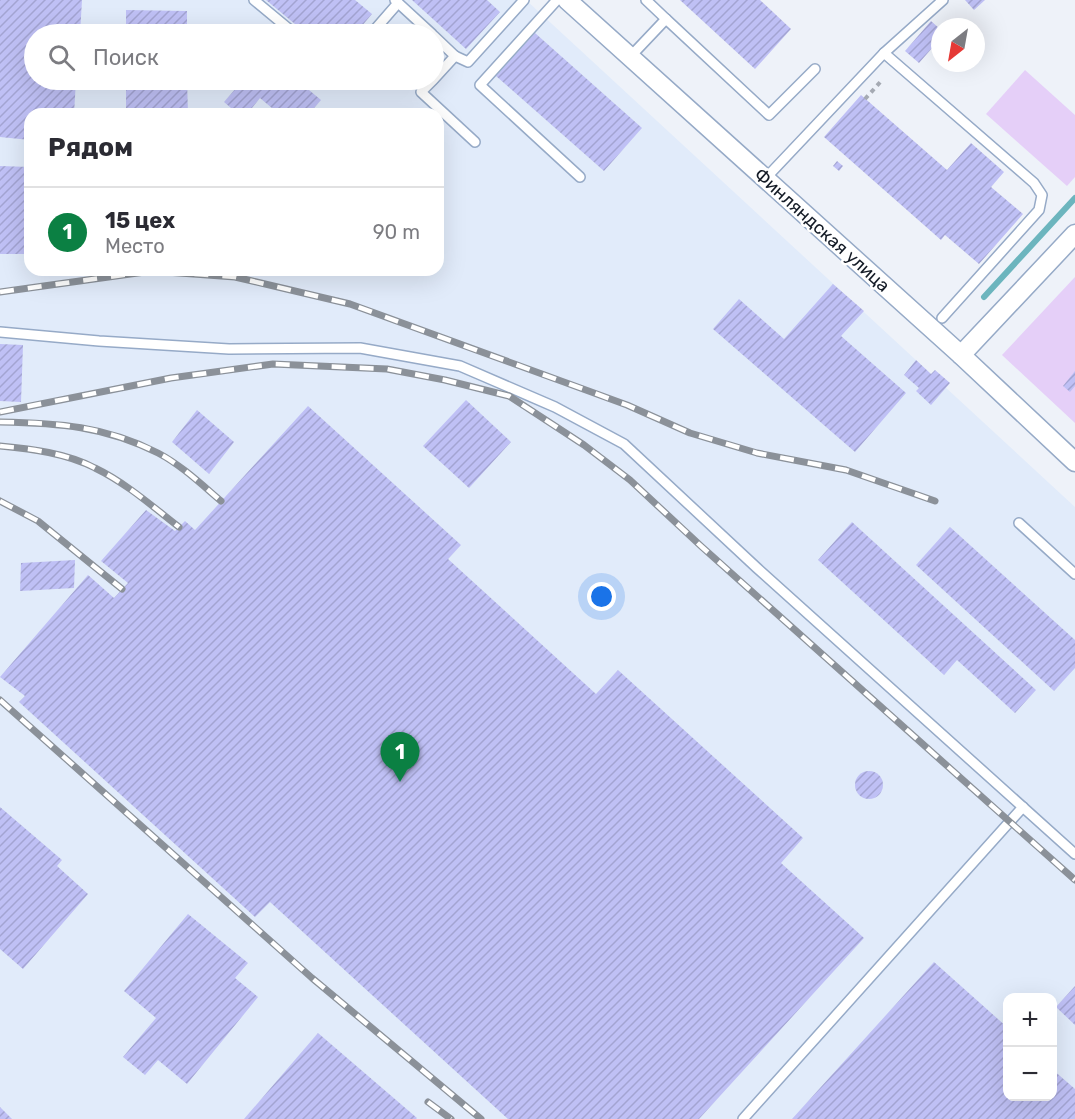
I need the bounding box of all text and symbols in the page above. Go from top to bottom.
north arrow [931,18,985,72]
search box [24,24,444,90]
icon: search [45,41,78,74]
text: Поиск [93,44,159,71]
text: Рядом [48,132,133,163]
street label: Финляндская улица [750,163,894,297]
text: 15 цех [105,207,175,234]
text: 1 [63,220,72,244]
text: 90 m [373,220,420,244]
text: Место [105,234,165,258]
your location [587,582,616,611]
pin: 1 [380,732,420,782]
map controls [1003,993,1057,1101]
button: + [1003,993,1057,1047]
button: − [1003,1047,1057,1101]

